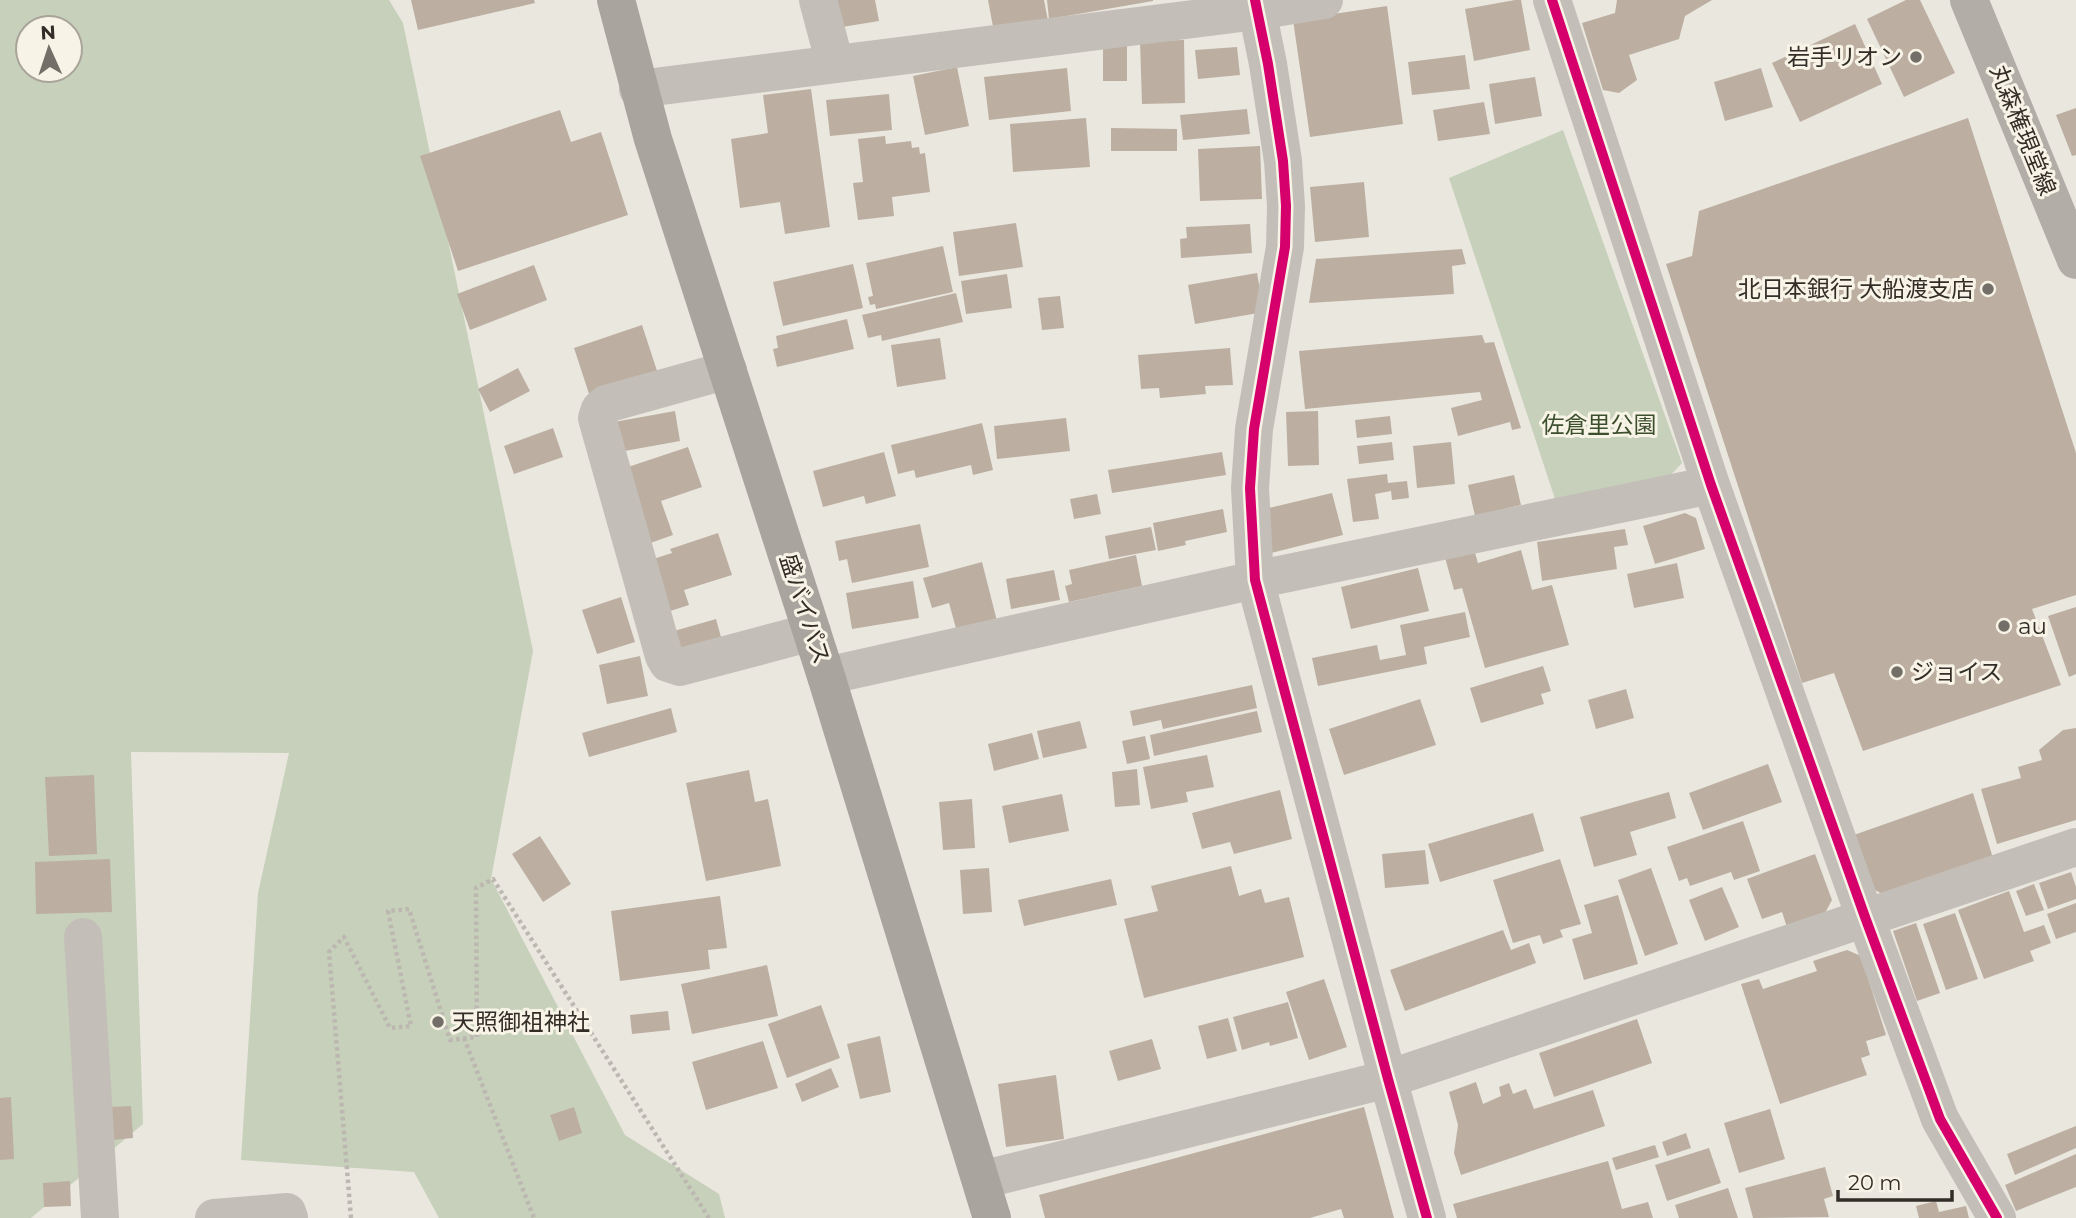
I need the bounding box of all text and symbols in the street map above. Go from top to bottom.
north arrow [14,14,84,84]
text: N [40,21,56,44]
place label: 岩手リオン [1787,43,1902,71]
marker: 岩手リオン [1908,49,1924,65]
street label: 丸森権現堂線 [1984,61,2062,199]
place label: 北日本銀行 大船渡支店 [1738,275,1974,303]
marker: 北日本銀行 大船渡支店 [1980,281,1996,297]
park label: 佐倉里公園 [1542,411,1657,439]
street label: 盛バイパス [774,550,836,668]
place label: au [2018,612,2047,640]
marker: au [1996,618,2012,634]
place label: ジョイス [1911,658,2002,686]
marker: ジョイス [1889,664,1905,680]
place label: 天照御祖神社 [452,1008,590,1036]
marker: 天照御祖神社 [430,1014,446,1030]
scale bar [1838,1158,1952,1202]
text: 20 m [1848,1170,1902,1195]

